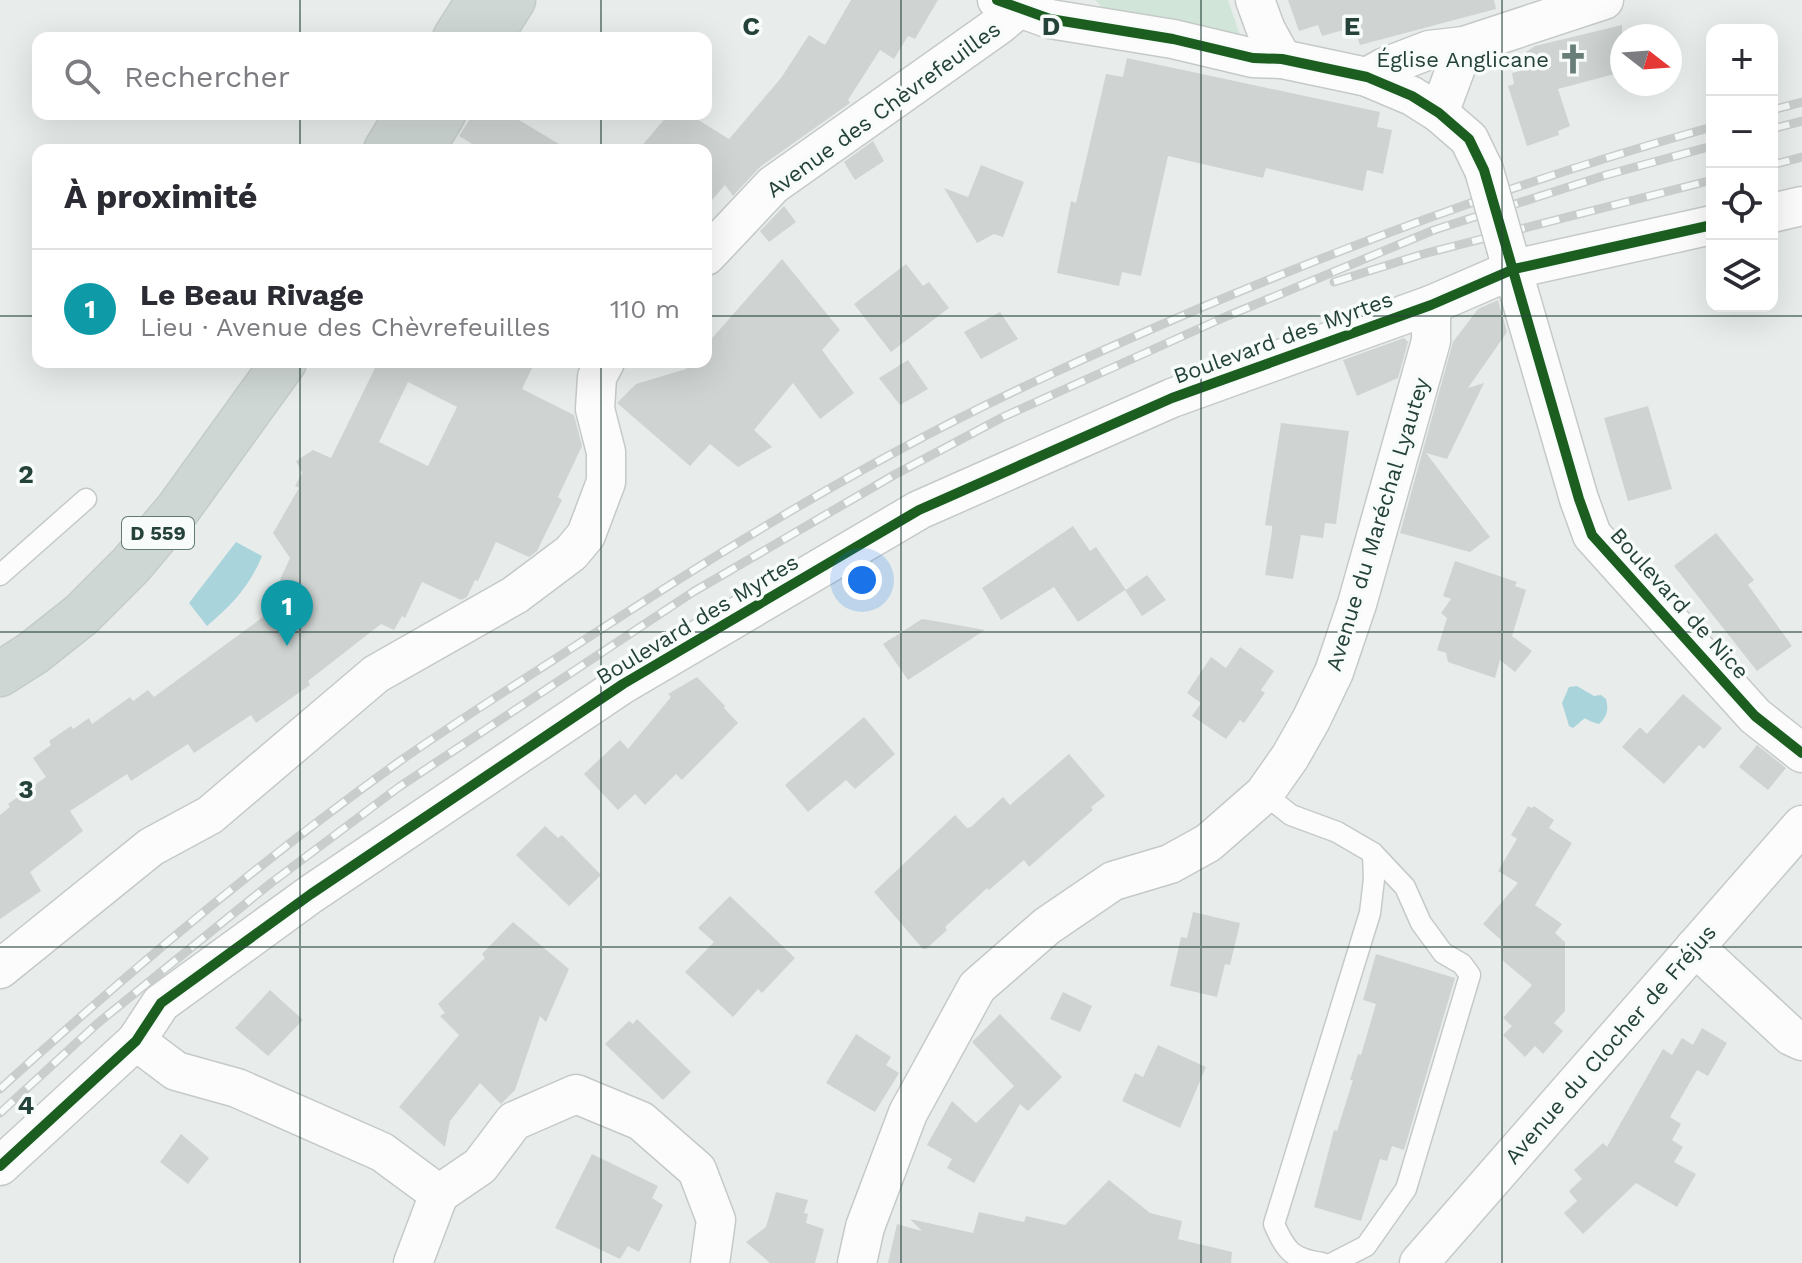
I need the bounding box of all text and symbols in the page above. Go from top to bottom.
text: C [742,11,760,41]
text: D [1042,11,1060,41]
text: E [1344,11,1360,41]
street label: Avenue des Chèvrefeuilles [762,16,1005,203]
north arrow [1610,24,1682,96]
map controls [1706,24,1778,312]
button: + [1706,24,1778,96]
search box [32,32,712,120]
church icon: Église Anglicane [1556,42,1590,76]
place label: Église Anglicane [1376,47,1549,72]
icon: search [60,54,104,98]
text: Rechercher [124,59,290,94]
button: − [1706,96,1778,168]
button: locate [1706,168,1778,240]
text: À proximité [64,176,258,216]
button: layers [1706,240,1778,312]
text: Le Beau Rivage [140,277,364,312]
street label: Boulevard des Myrtes [1170,286,1396,389]
text: 1 [84,294,96,324]
text: 110 m [610,294,680,324]
text: Lieu · Avenue des Chèvrefeuilles [140,312,550,342]
street label: Avenue du Maréchal Lyautey [1321,374,1434,674]
text: 2 [18,459,34,489]
road number: D 559 [122,517,194,549]
street label: Boulevard de Nice [1605,523,1754,684]
street label: Boulevard des Myrtes [592,549,803,690]
your location [842,560,882,600]
pin: 1 [261,580,313,646]
text: 3 [18,774,34,804]
street label: Avenue du Clocher de Fréjus [1500,920,1721,1169]
text: 4 [18,1090,35,1120]

